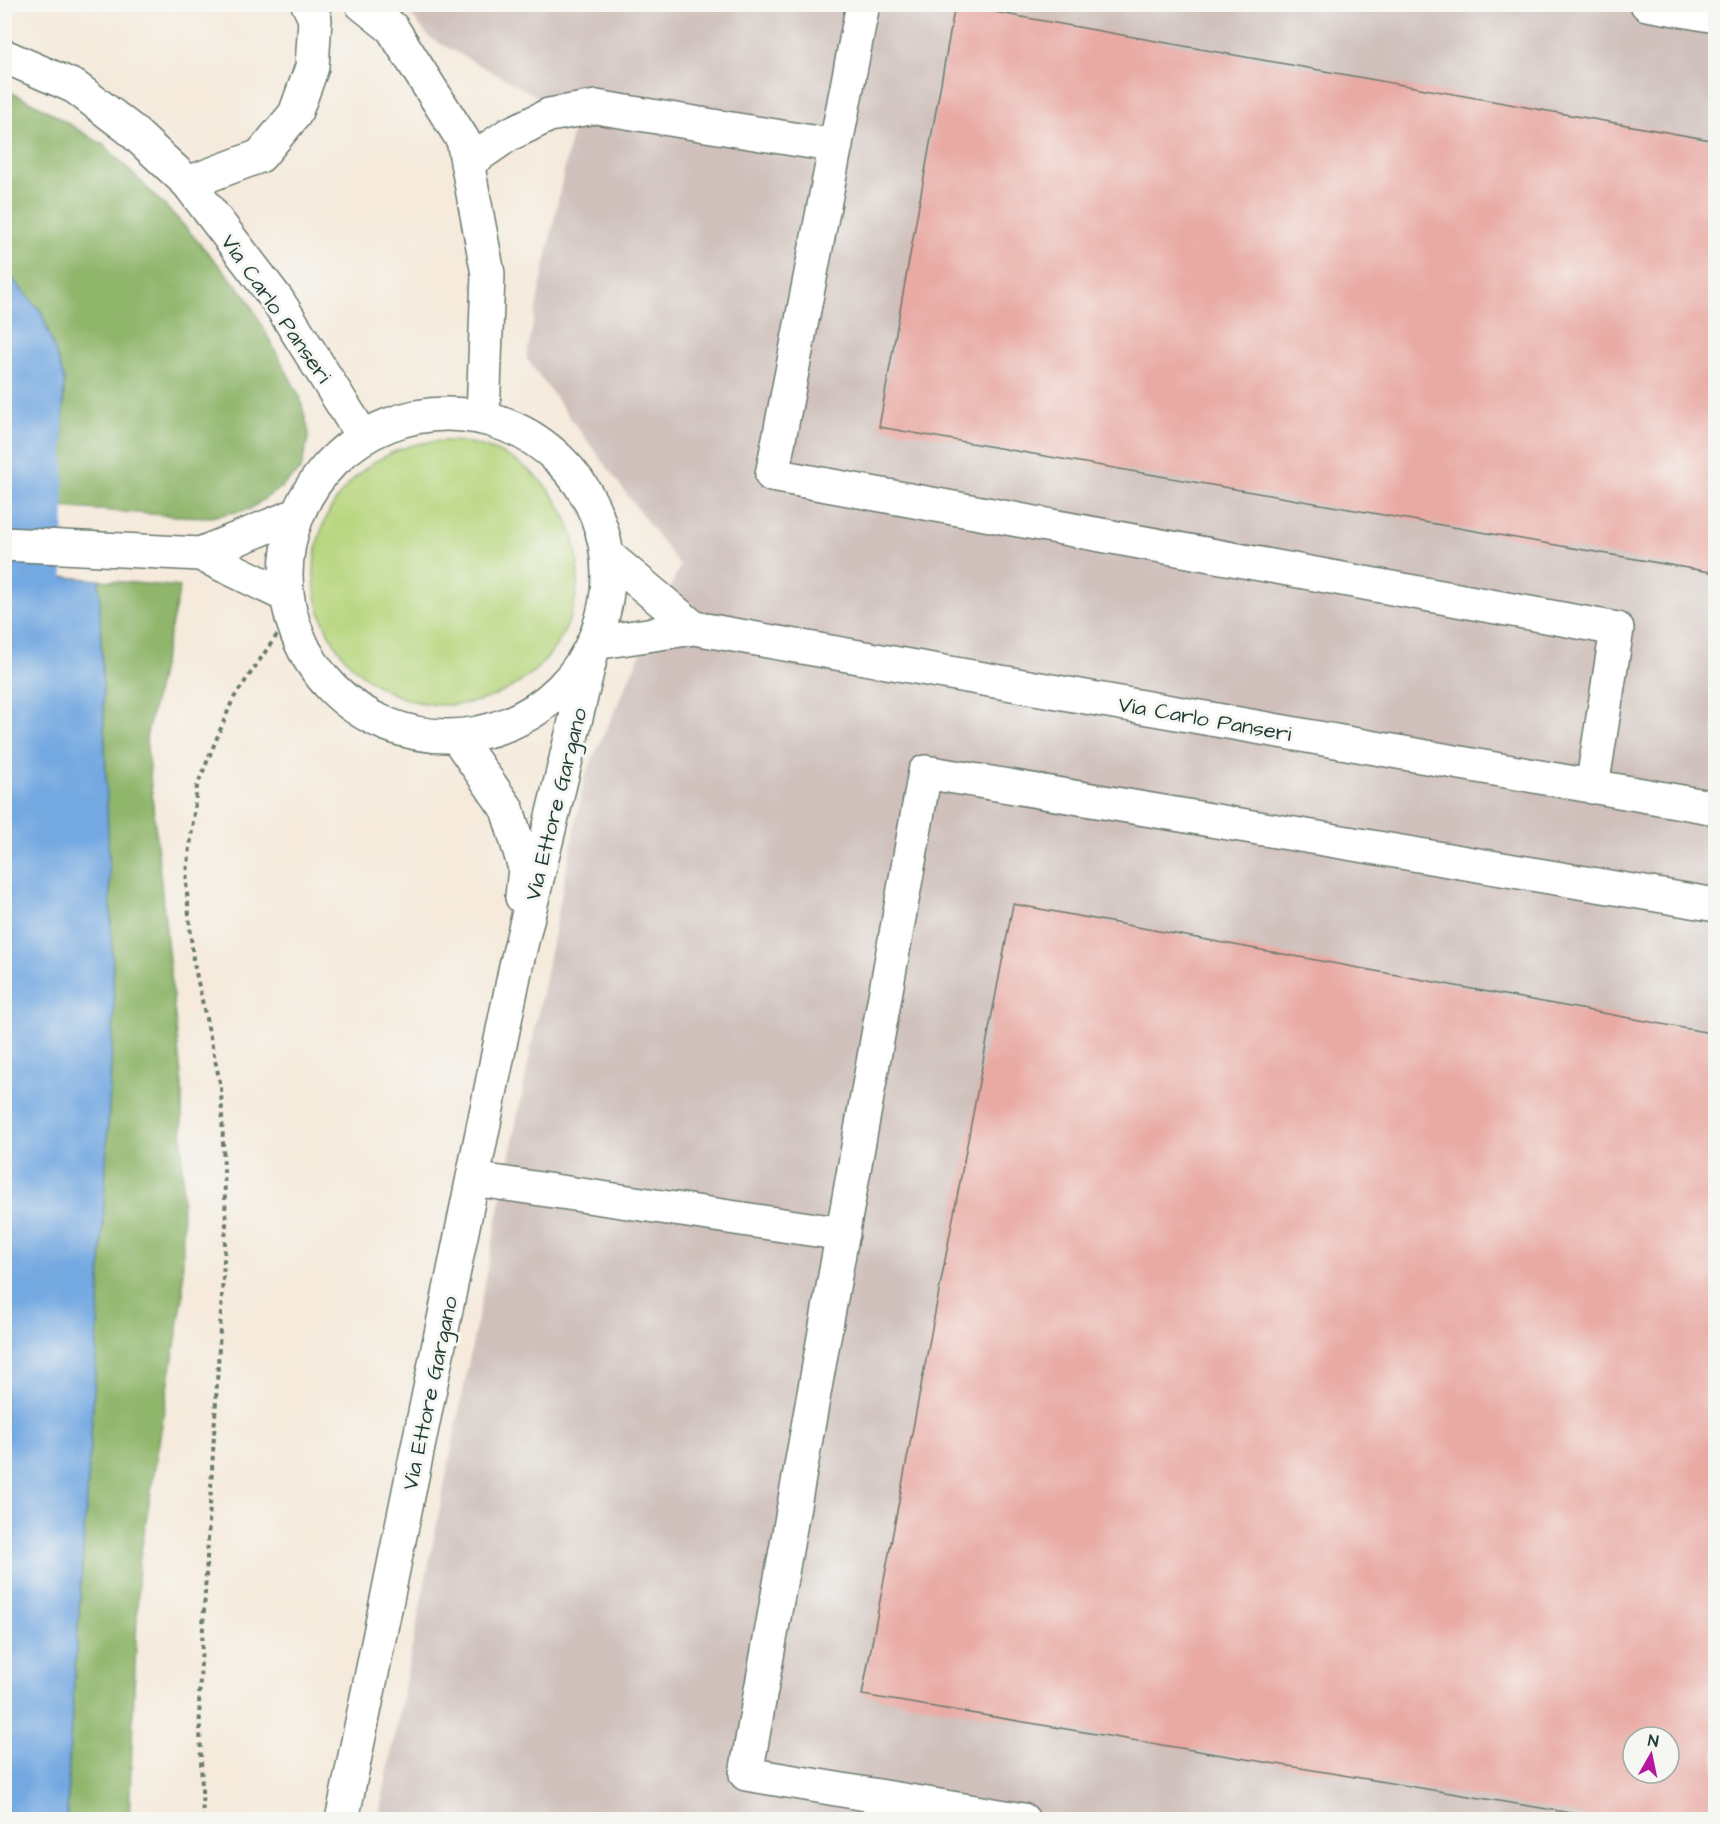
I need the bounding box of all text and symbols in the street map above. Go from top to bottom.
street label: Via Carlo Panseri [213,228,339,390]
street label: Via Carlo Panseri [1116,689,1294,750]
street label: Via Ettore Gargano [518,704,597,904]
street label: Via Ettore Gargano [395,1293,467,1493]
north arrow [1621,1725,1681,1785]
text: N [1647,1730,1660,1753]

